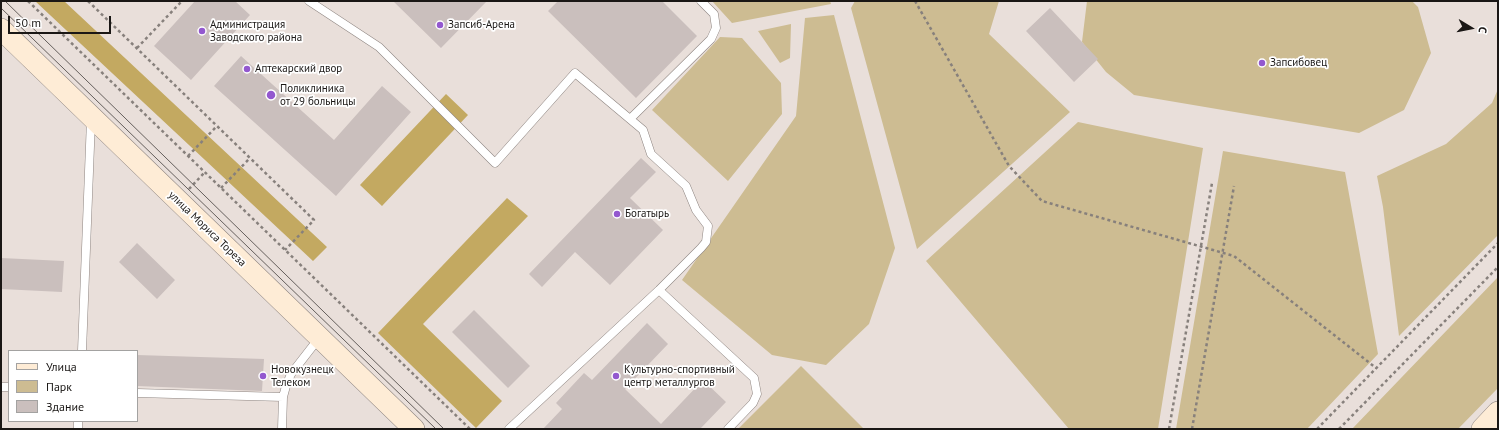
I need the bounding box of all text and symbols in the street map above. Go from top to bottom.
scale bar [10,8,113,34]
north arrow [1451,8,1491,48]
text: 50 m [15,15,41,30]
place label: Администрация Заводского района [210,18,302,44]
place label: Запсиб-Арена [448,18,515,32]
marker: Запсиб-Арена [435,20,445,30]
marker: Администрация Заводского района [197,26,207,36]
text: С [1475,26,1490,34]
place label: Запсибовец [1270,56,1327,70]
marker: Запсибовец [1257,58,1267,68]
place label: Аптекарский двор [255,62,342,76]
marker: Аптекарский двор [242,64,252,74]
place label: Поликлиника от 29 больницы [280,82,356,108]
marker: Поликлиника от 29 больницы [265,89,277,101]
street label: улица Мориса Тореза [165,188,249,270]
place label: Богатырь [625,207,669,221]
marker: Богатырь [612,209,622,219]
legend [8,350,138,422]
text: Улица [46,359,77,374]
place label: Новокузнецк Телеком [271,363,334,389]
place label: Культурно-спортивный центр металлургов [624,363,735,389]
marker: Новокузнецк Телеком [258,371,268,381]
marker: Культурно-спортивный центр металлургов [611,371,621,381]
text: Парк [46,379,72,394]
text: Здание [46,399,84,414]

